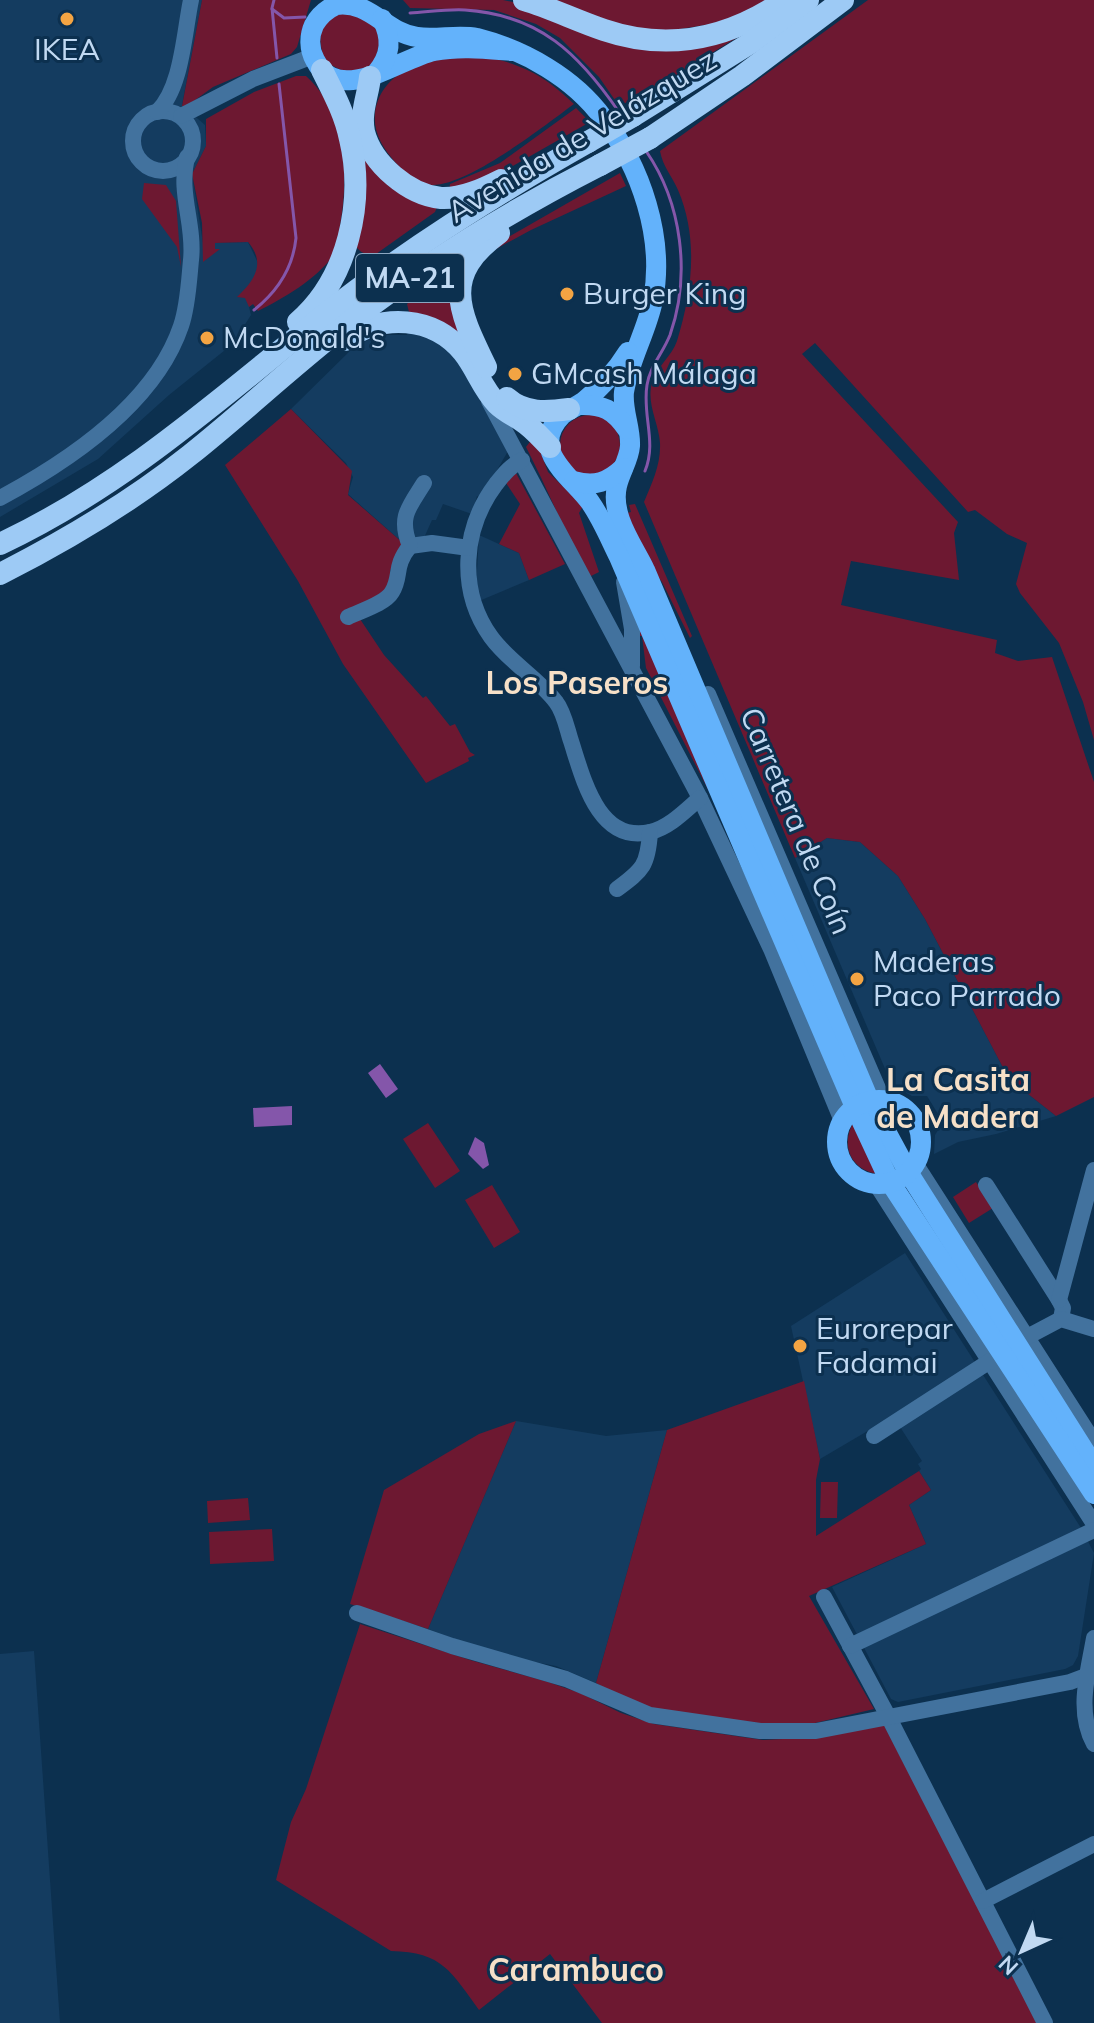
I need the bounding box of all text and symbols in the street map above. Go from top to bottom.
marker: IKEA [58,10,76,28]
place label: IKEA [34,30,100,68]
street label: Avenida de Velázquez [440,40,723,230]
road number: MA-21 [356,254,464,302]
place label: Burger King [583,274,746,312]
marker: Burger King [558,285,576,303]
place label: McDonald's [223,318,385,356]
marker: McDonald's [198,329,216,347]
place label: GMcash Málaga [531,354,757,392]
marker: GMcash Málaga [506,365,524,383]
district label: Los Paseros [486,662,668,702]
street label: Carretera de Coín [732,702,862,940]
place label: Maderas Paco Parrado [873,942,1061,1014]
marker: Maderas Paco Parrado [848,970,866,988]
district label: La Casita de Madera [876,1059,1040,1136]
place label: Eurorepar Fadamai [816,1309,953,1381]
marker: Eurorepar Fadamai [791,1337,809,1355]
north arrow [982,1911,1062,1991]
district label: Carambuco [488,1949,664,1989]
text: N [992,1950,1024,1981]

